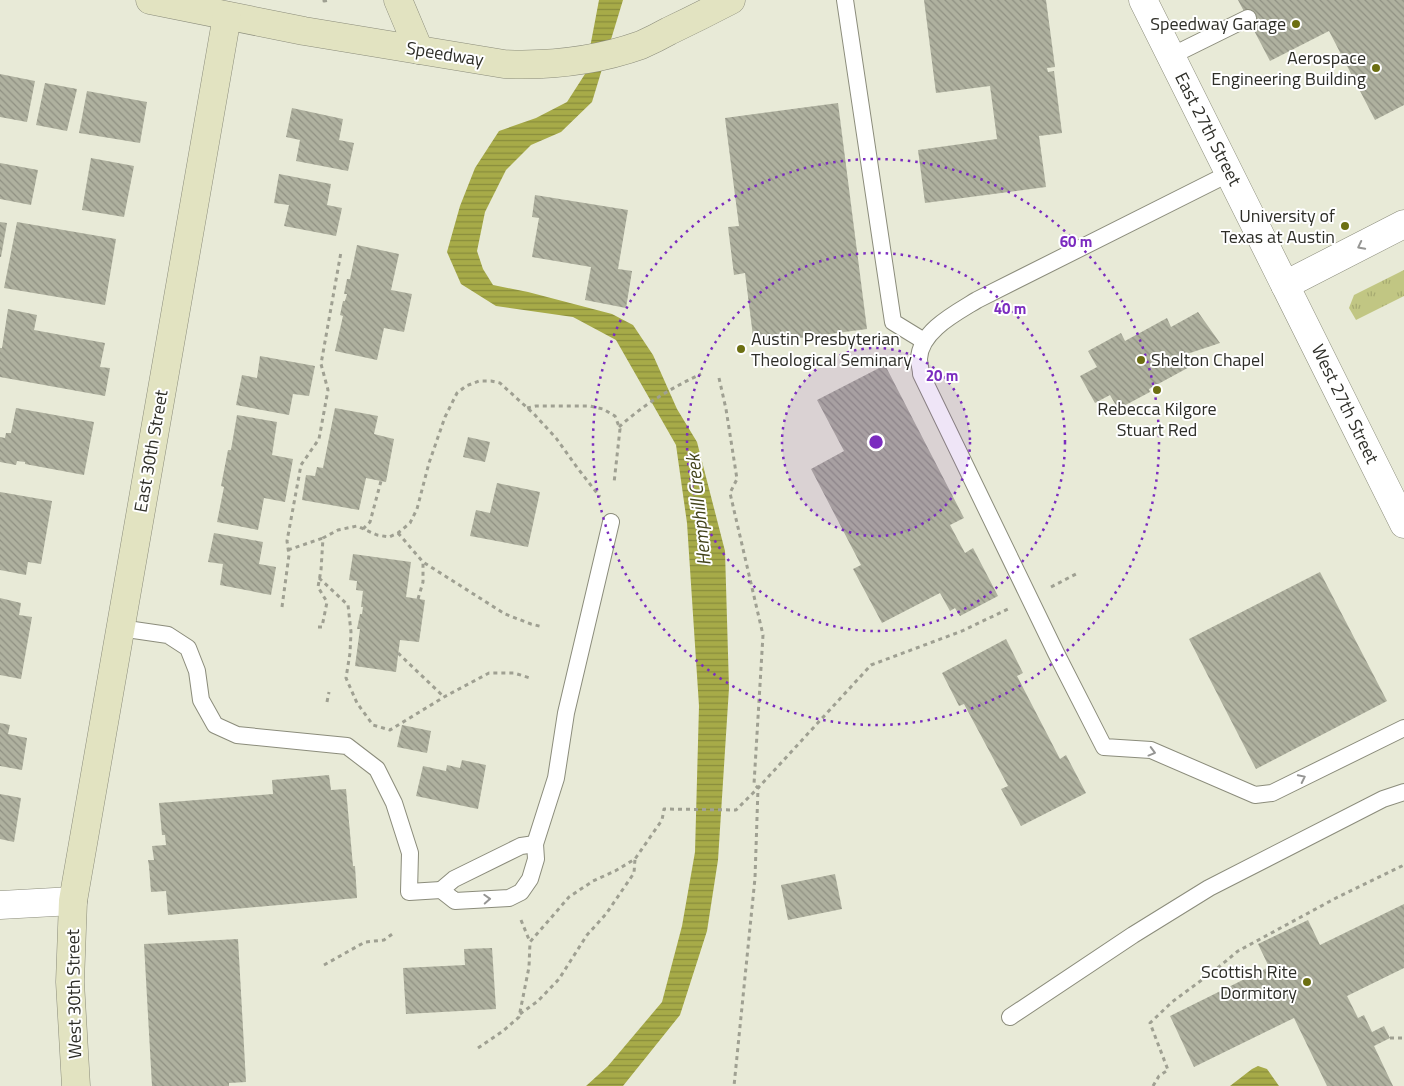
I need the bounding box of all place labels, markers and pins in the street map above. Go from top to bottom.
place label: Speedway Garage [1150,10,1286,37]
marker: Speedway Garage [1290,18,1302,30]
place label: Aerospace Engineering Building [1211,44,1366,92]
marker: Aerospace Engineering Building [1370,62,1382,74]
place label: University of Texas at Austin [1221,202,1335,250]
marker: University of Texas at Austin [1339,220,1351,232]
place label: Austin Presbyterian Theological Seminary [751,325,912,373]
marker: Austin Presbyterian Theological Seminary [735,343,747,355]
place label: Shelton Chapel [1151,346,1264,373]
marker: Shelton Chapel [1135,354,1147,366]
marker: Rebecca Kilgore Stuart Red [1151,384,1163,396]
place label: Rebecca Kilgore Stuart Red [1097,395,1217,443]
centre of rings [867,433,885,451]
place label: Scottish Rite Dormitory [1201,958,1297,1006]
marker: Scottish Rite Dormitory [1301,976,1313,988]

